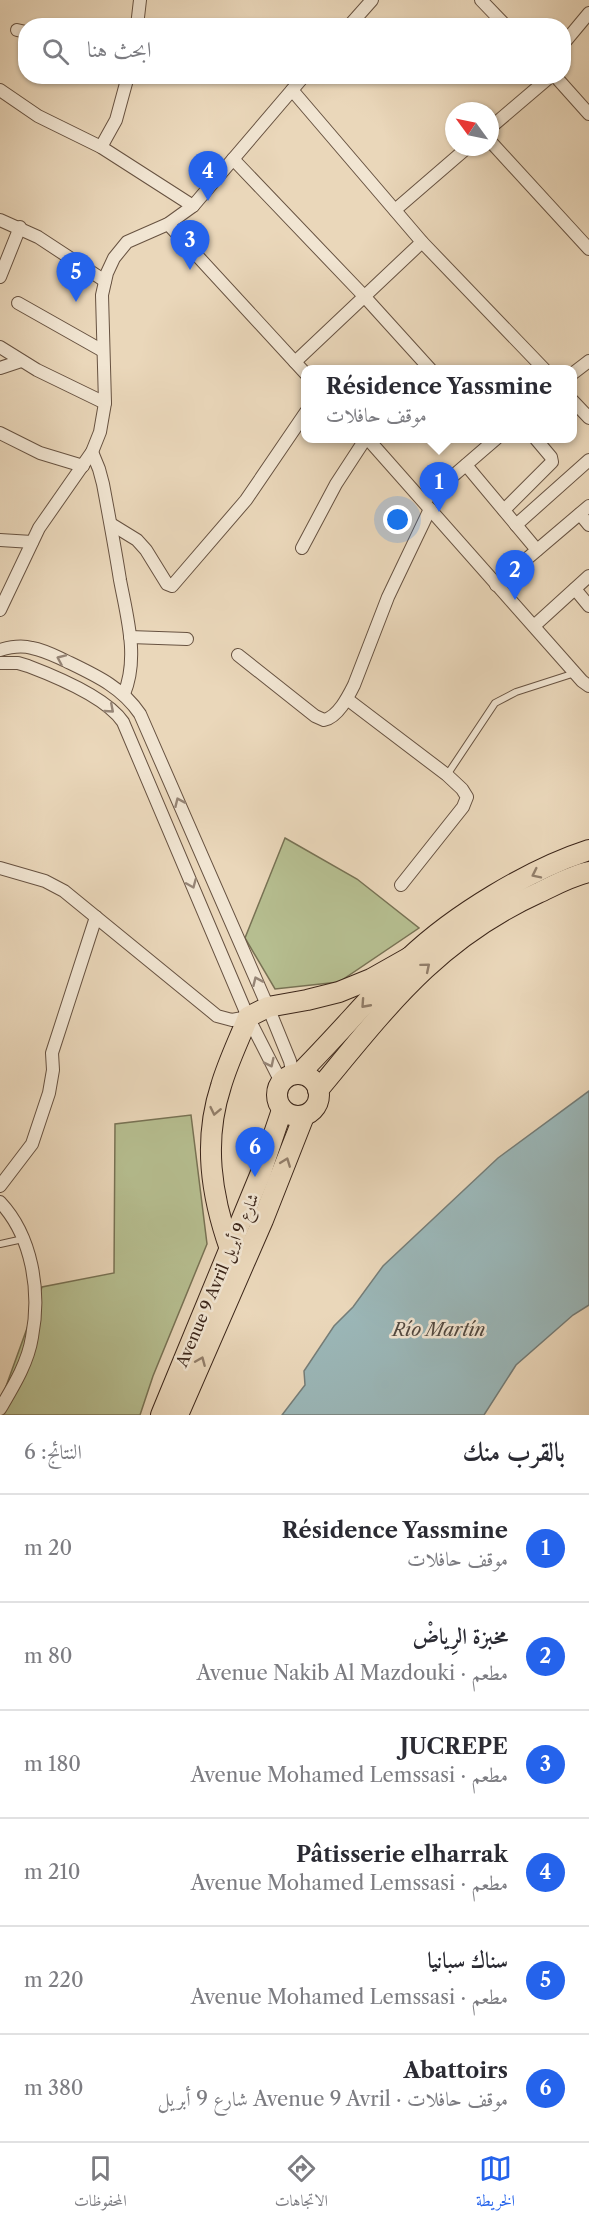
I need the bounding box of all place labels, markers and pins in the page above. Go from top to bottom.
pin: 4 [188,152,228,201]
pin: 3 [170,220,210,270]
pin: 5 [56,252,96,302]
pin: 1 [420,462,458,512]
pin: 2 [496,550,534,600]
pin: 6 [236,1128,274,1177]

